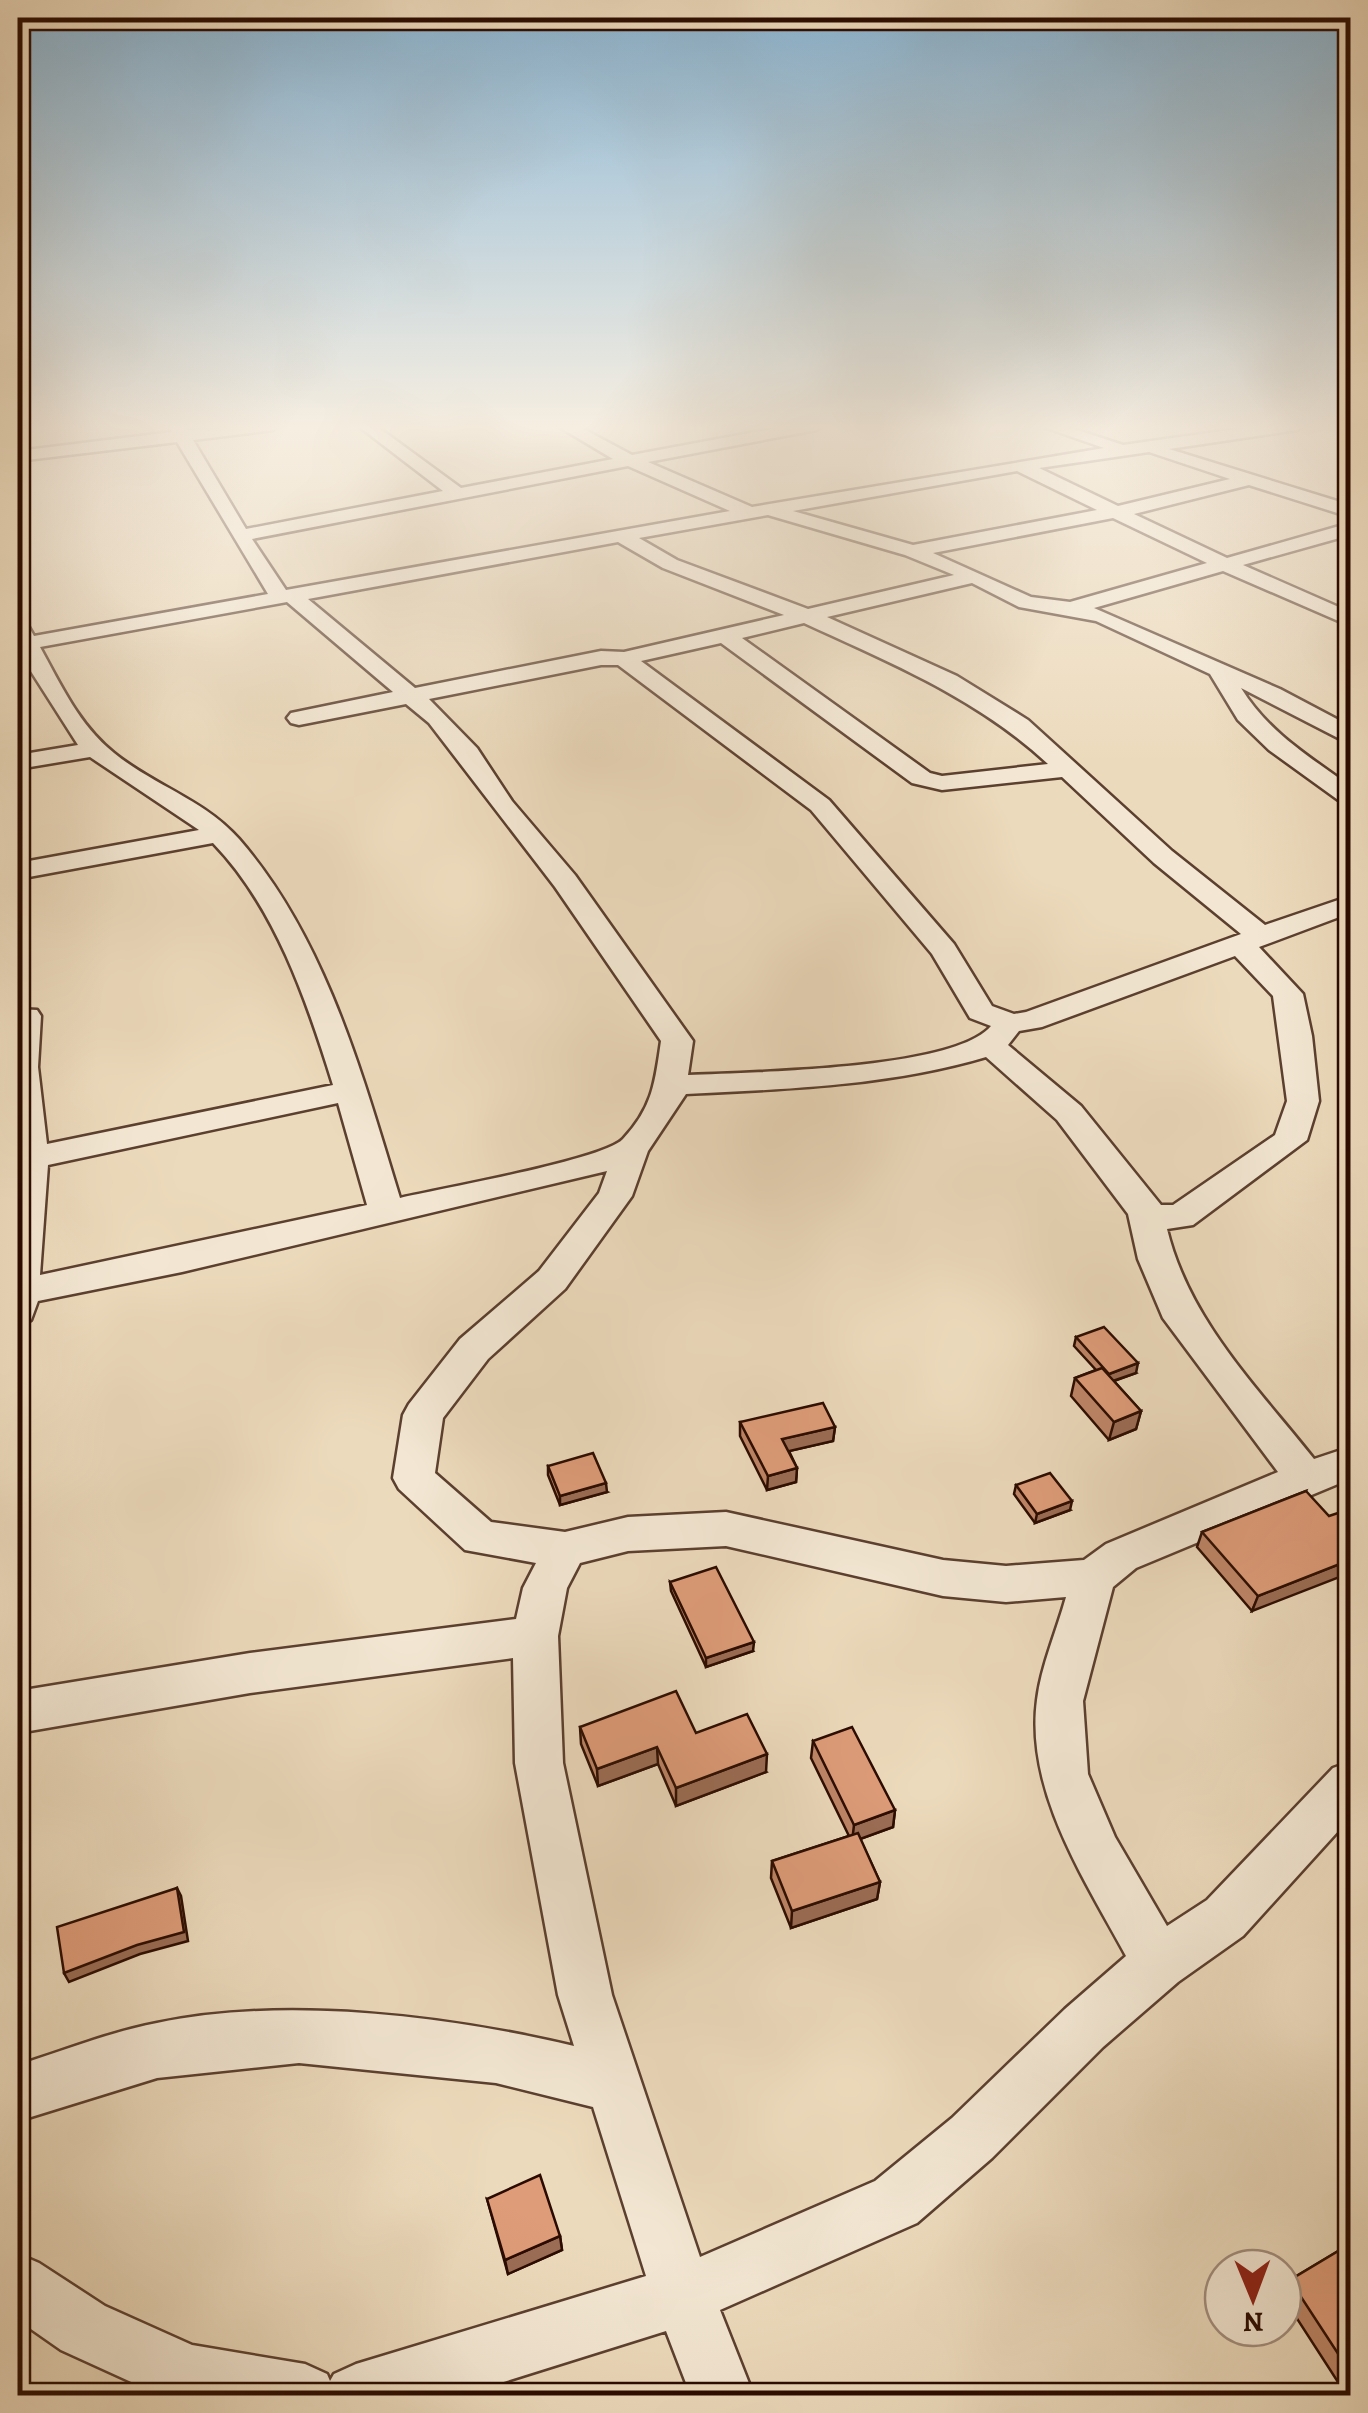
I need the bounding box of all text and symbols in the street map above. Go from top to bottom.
north arrow [1203,2248,1303,2348]
text: N [1243,2303,1264,2341]

